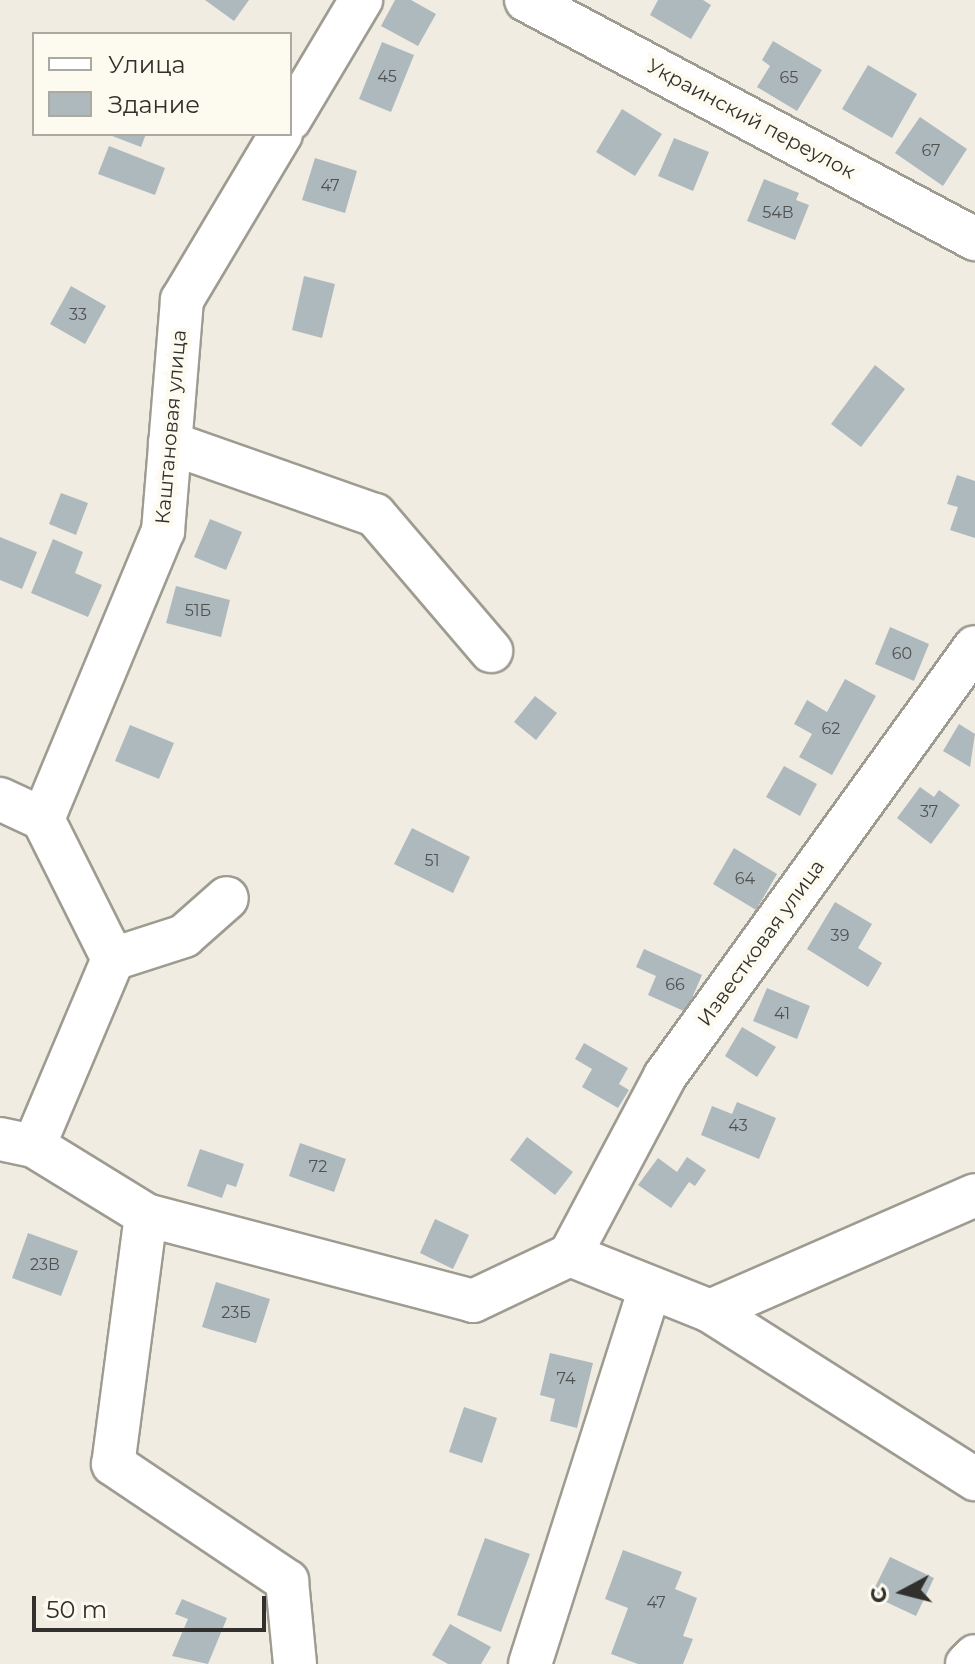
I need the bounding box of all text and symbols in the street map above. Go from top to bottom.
legend [32,32,292,136]
text: Улица [108,50,186,79]
street label: Украинский переулок [643,54,859,184]
house number: 45 [377,67,397,87]
house number: 65 [780,68,798,88]
text: Здание [108,90,200,119]
house number: 67 [921,141,941,161]
house number: 47 [320,176,340,196]
house number: 54В [762,203,794,223]
house number: 33 [69,305,87,325]
street label: Каштановая улица [151,329,191,525]
house number: 51Б [185,601,211,621]
house number: 60 [892,644,912,664]
house number: 62 [822,719,840,739]
house number: 37 [920,802,938,822]
house number: 51 [425,851,439,871]
street label: Известковая улица [693,855,829,1031]
house number: 64 [735,869,755,889]
house number: 39 [831,926,849,946]
house number: 66 [665,975,685,995]
house number: 41 [774,1004,790,1024]
house number: 43 [728,1116,748,1136]
house number: 72 [309,1157,327,1177]
house number: 23В [30,1255,60,1275]
house number: 23Б [221,1303,251,1323]
house number: 74 [557,1369,575,1389]
north arrow [863,1552,943,1632]
scale bar [36,1580,270,1630]
text: С [864,1585,893,1605]
house number: 47 [646,1593,666,1613]
text: 50 m [46,1595,107,1624]

